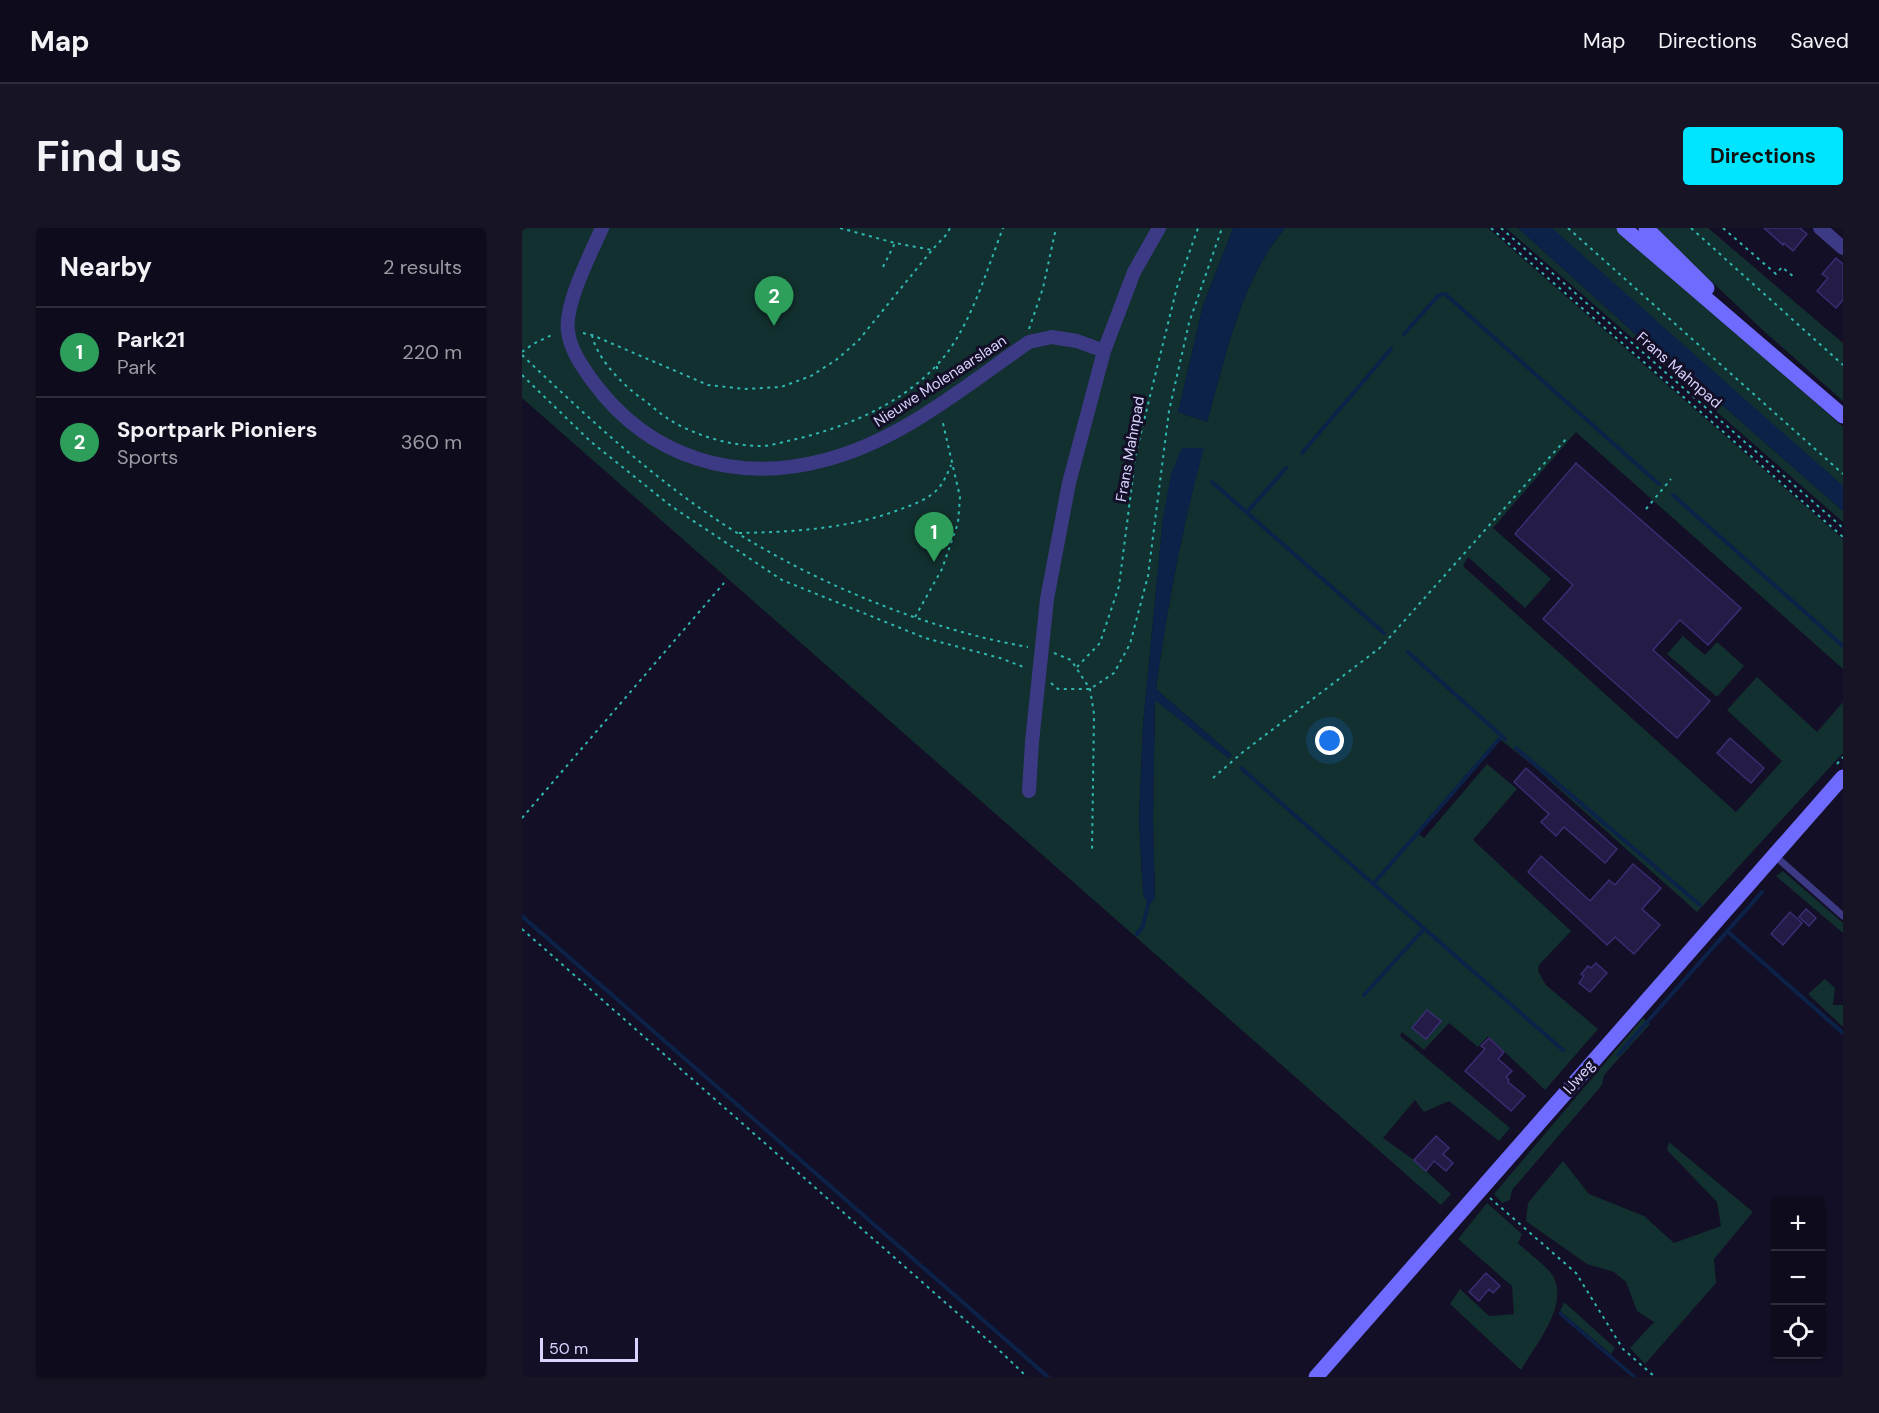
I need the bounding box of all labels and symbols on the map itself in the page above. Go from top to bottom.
pin: 2 [754,276,794,326]
street label: Frans Mahnpad [1632,327,1726,413]
street label: Nieuwe Molenaarslaan [870,331,1010,431]
street label: Frans Mahnpad [1111,395,1149,503]
pin: 1 [914,512,954,562]
your location [1315,726,1344,755]
street label: IJweg [1559,1056,1599,1098]
scale bar [540,1335,638,1362]

